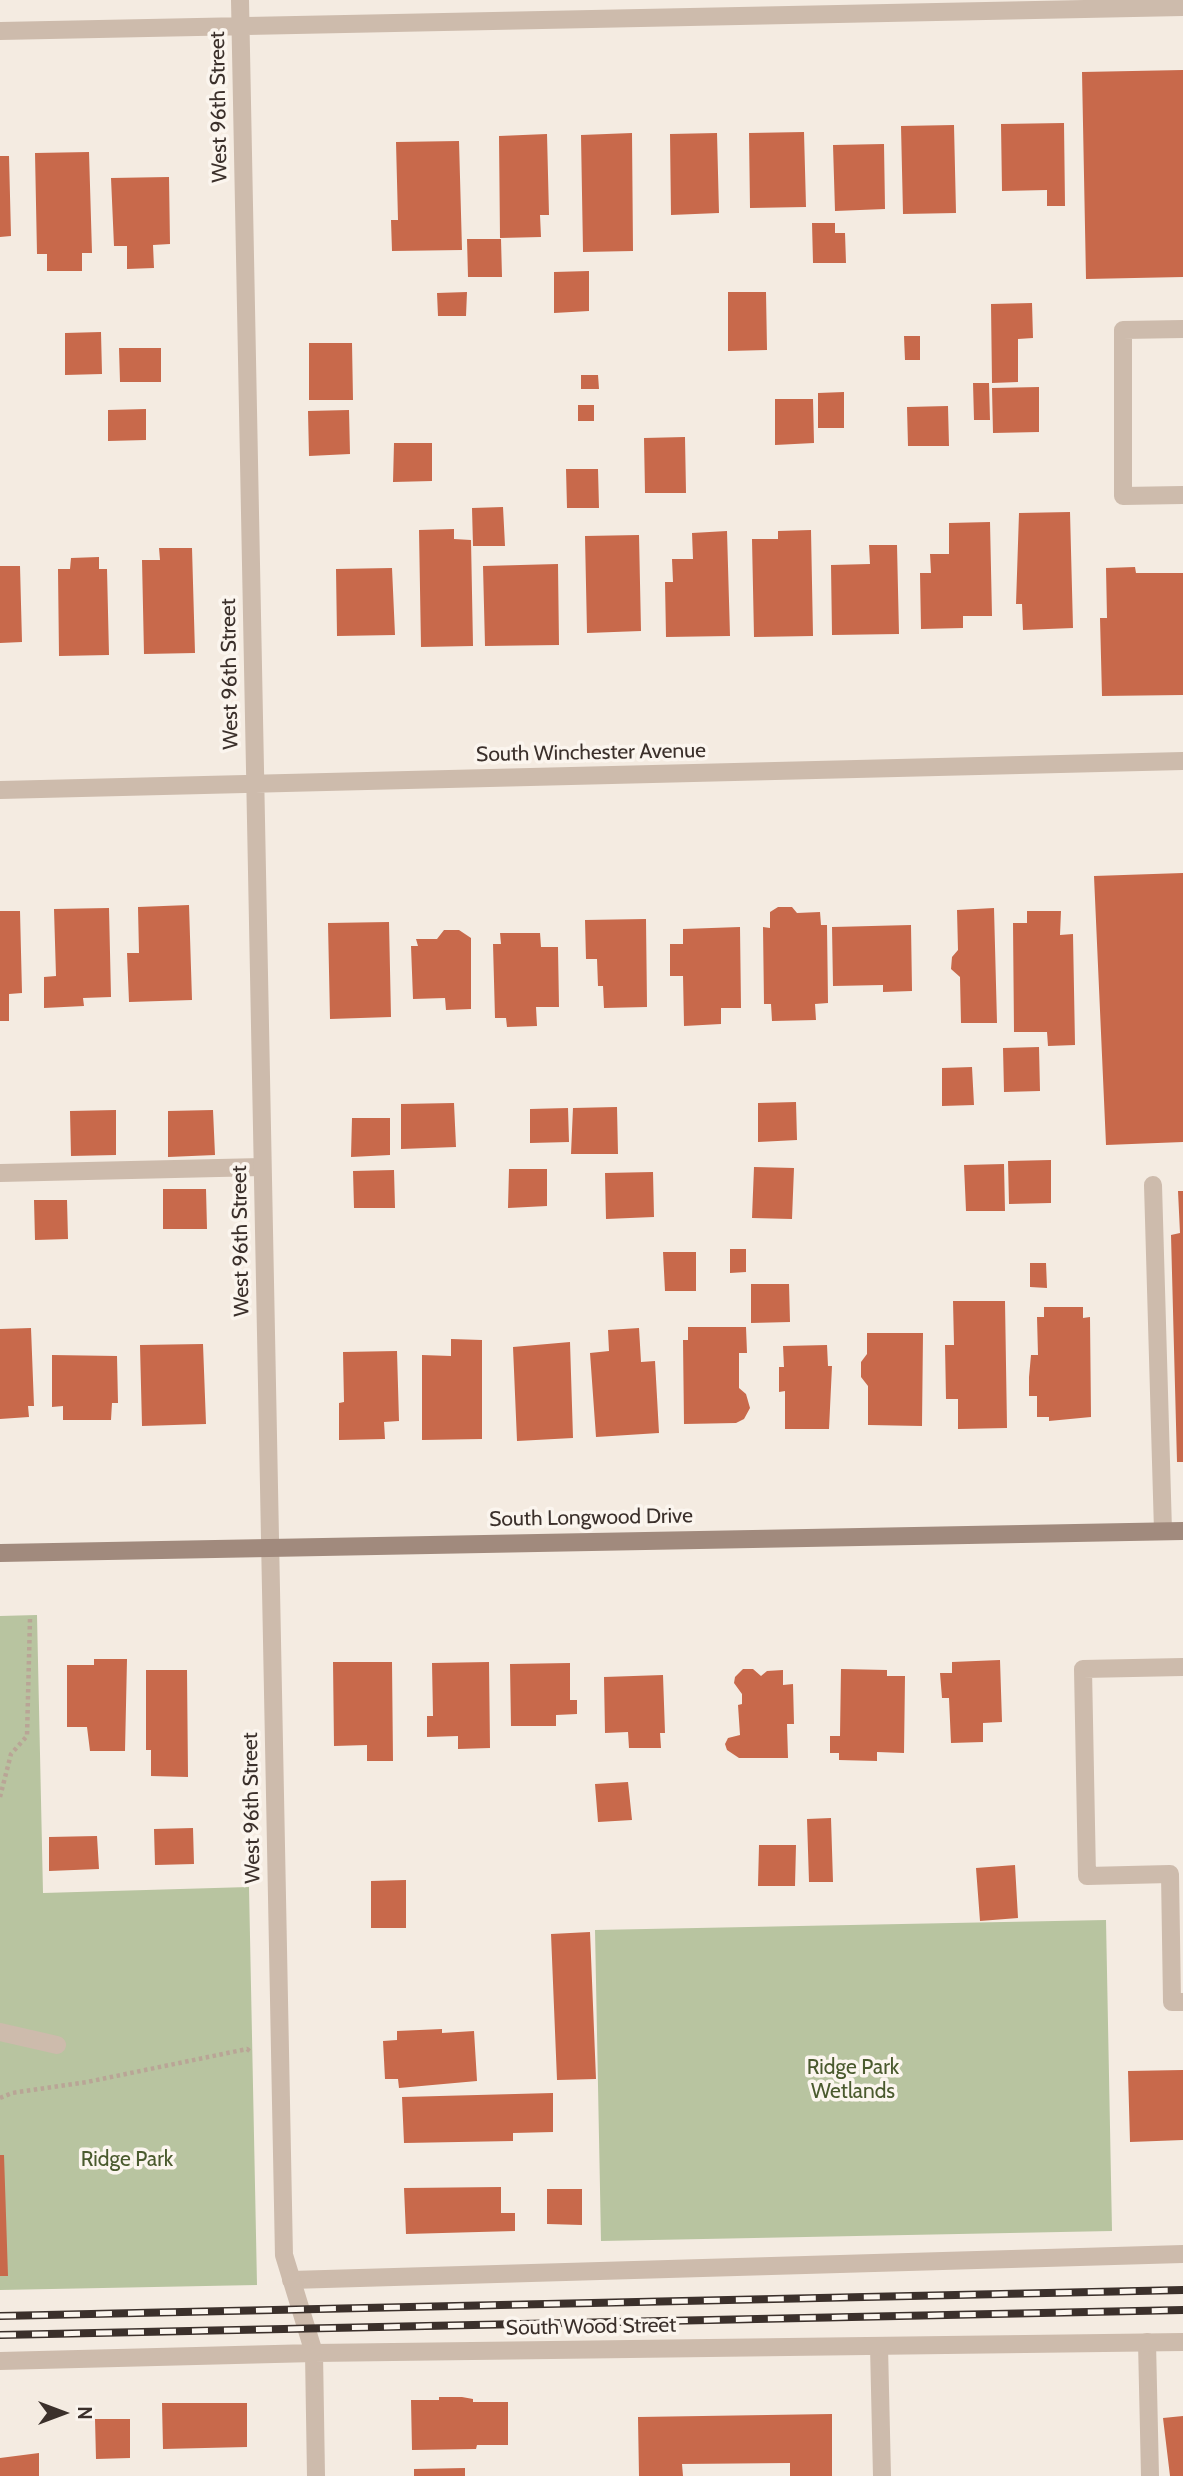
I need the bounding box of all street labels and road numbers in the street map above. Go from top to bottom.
street label: West 96th Street [205,31,233,183]
street label: West 96th Street [216,598,244,750]
street label: South Winchester Avenue [476,738,706,768]
street label: West 96th Street [227,1165,255,1317]
street label: South Longwood Drive [489,1504,693,1532]
street label: West 96th Street [238,1732,266,1884]
street label: South Wood Street [506,2313,676,2341]

